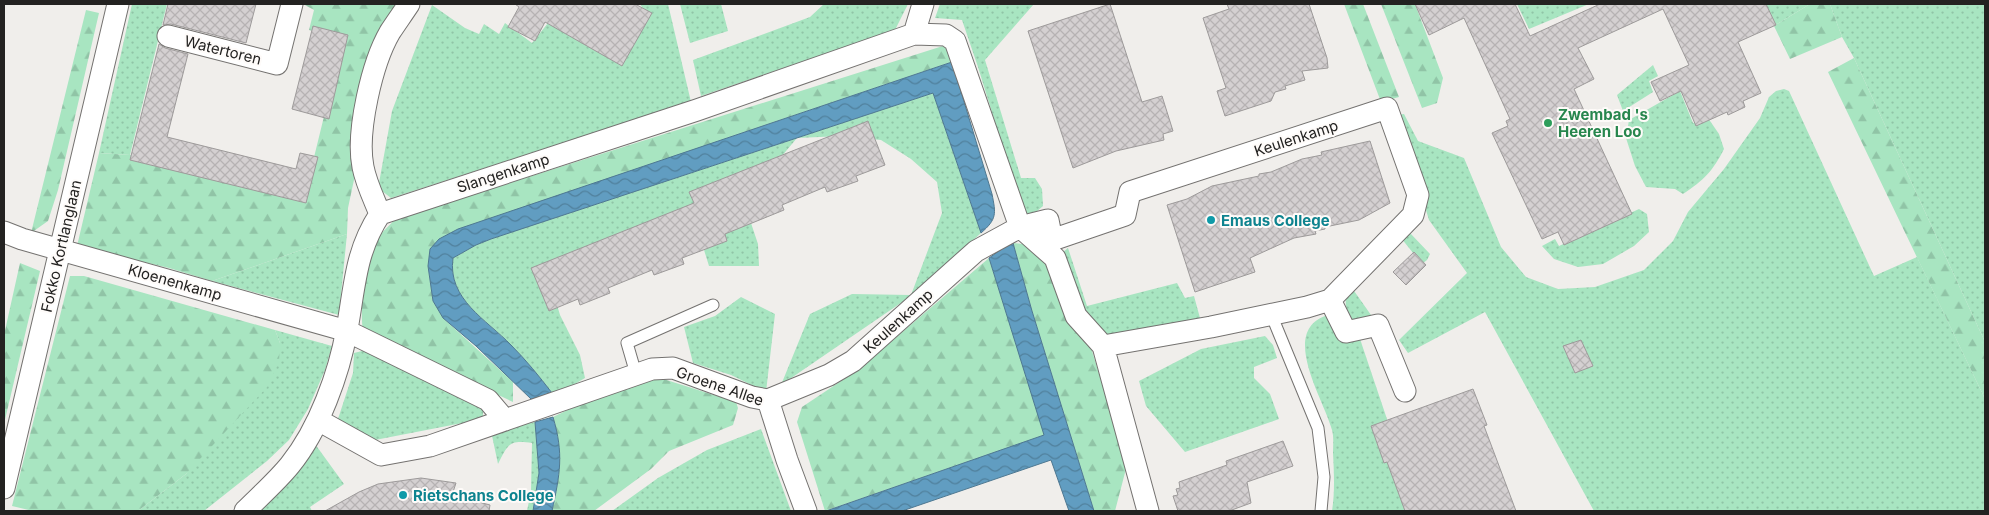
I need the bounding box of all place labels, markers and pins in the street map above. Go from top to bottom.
place label: Zwembad 's Heeren Loo [1558,105,1648,141]
marker: Zwembad 's Heeren Loo [1542,117,1554,129]
place label: Emaus College [1221,211,1330,230]
marker: Emaus College [1205,214,1217,226]
place label: Rietschans College [413,486,554,505]
marker: Rietschans College [397,489,409,501]

